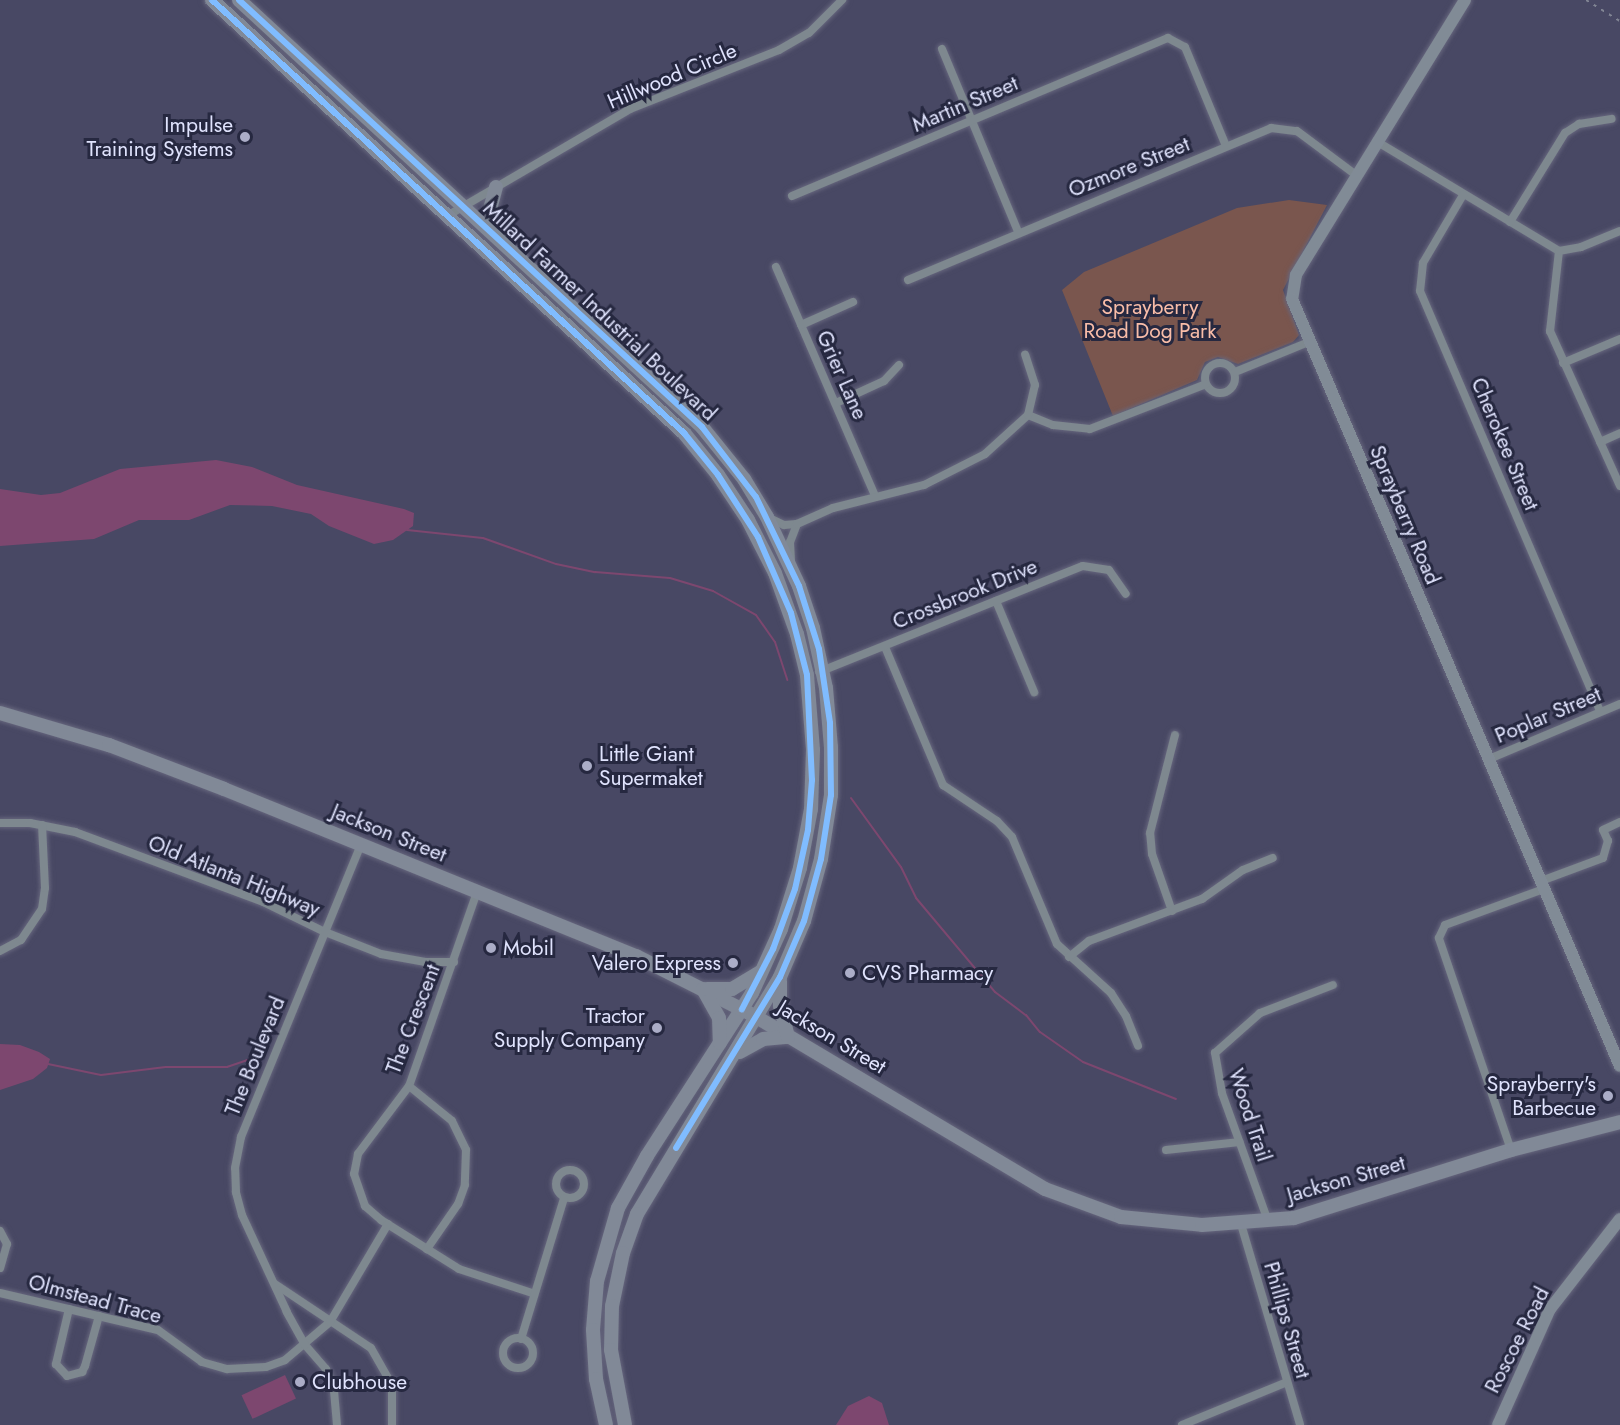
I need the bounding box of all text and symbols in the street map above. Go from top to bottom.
street label: Hillwood Circle [604,37,740,115]
street label: Martin Street [908,70,1022,138]
place label: Impulse Training Systems [86,112,233,162]
marker: Impulse Training Systems [238,130,252,144]
street label: Ozmore Street [1065,131,1193,203]
street label: Millard Farmer Industrial Boulevard [478,196,722,426]
park label: Sprayberry Road Dog Park [1083,294,1217,344]
street label: Grier Lane [811,327,873,423]
street label: Cherokee Street [1466,374,1544,514]
street label: Sprayberry Road [1364,442,1446,588]
street label: Crossbrook Drive [889,554,1041,634]
street label: Poplar Street [1491,681,1605,749]
place label: Little Giant Supermaket [599,741,703,791]
marker: Little Giant Supermaket [580,759,594,773]
street label: Jackson Street [328,799,450,867]
street label: Old Atlanta Highway [145,830,323,922]
place label: Mobil [503,935,554,961]
marker: Mobil [484,941,498,955]
place label: Valero Express [592,950,721,976]
marker: Valero Express [726,956,740,970]
place label: CVS Pharmacy [862,960,993,986]
street label: The Crescent [381,961,445,1077]
marker: CVS Pharmacy [843,966,857,980]
street label: The Boulevard [220,993,290,1119]
street label: Jackson Street [773,995,891,1079]
place label: Tractor Supply Company [494,1003,645,1053]
marker: Tractor Supply Company [650,1021,664,1035]
street label: Wood Trail [1223,1065,1277,1165]
place label: Sprayberry's Barbecue [1487,1071,1596,1121]
marker: Sprayberry's Barbecue [1601,1089,1615,1103]
street label: Jackson Street [1284,1150,1408,1208]
street label: Phillips Street [1258,1259,1316,1381]
street label: Olmstead Trace [26,1269,164,1329]
street label: Roscoe Road [1480,1283,1554,1397]
place label: Clubhouse [312,1369,407,1395]
marker: Clubhouse [293,1375,307,1389]

